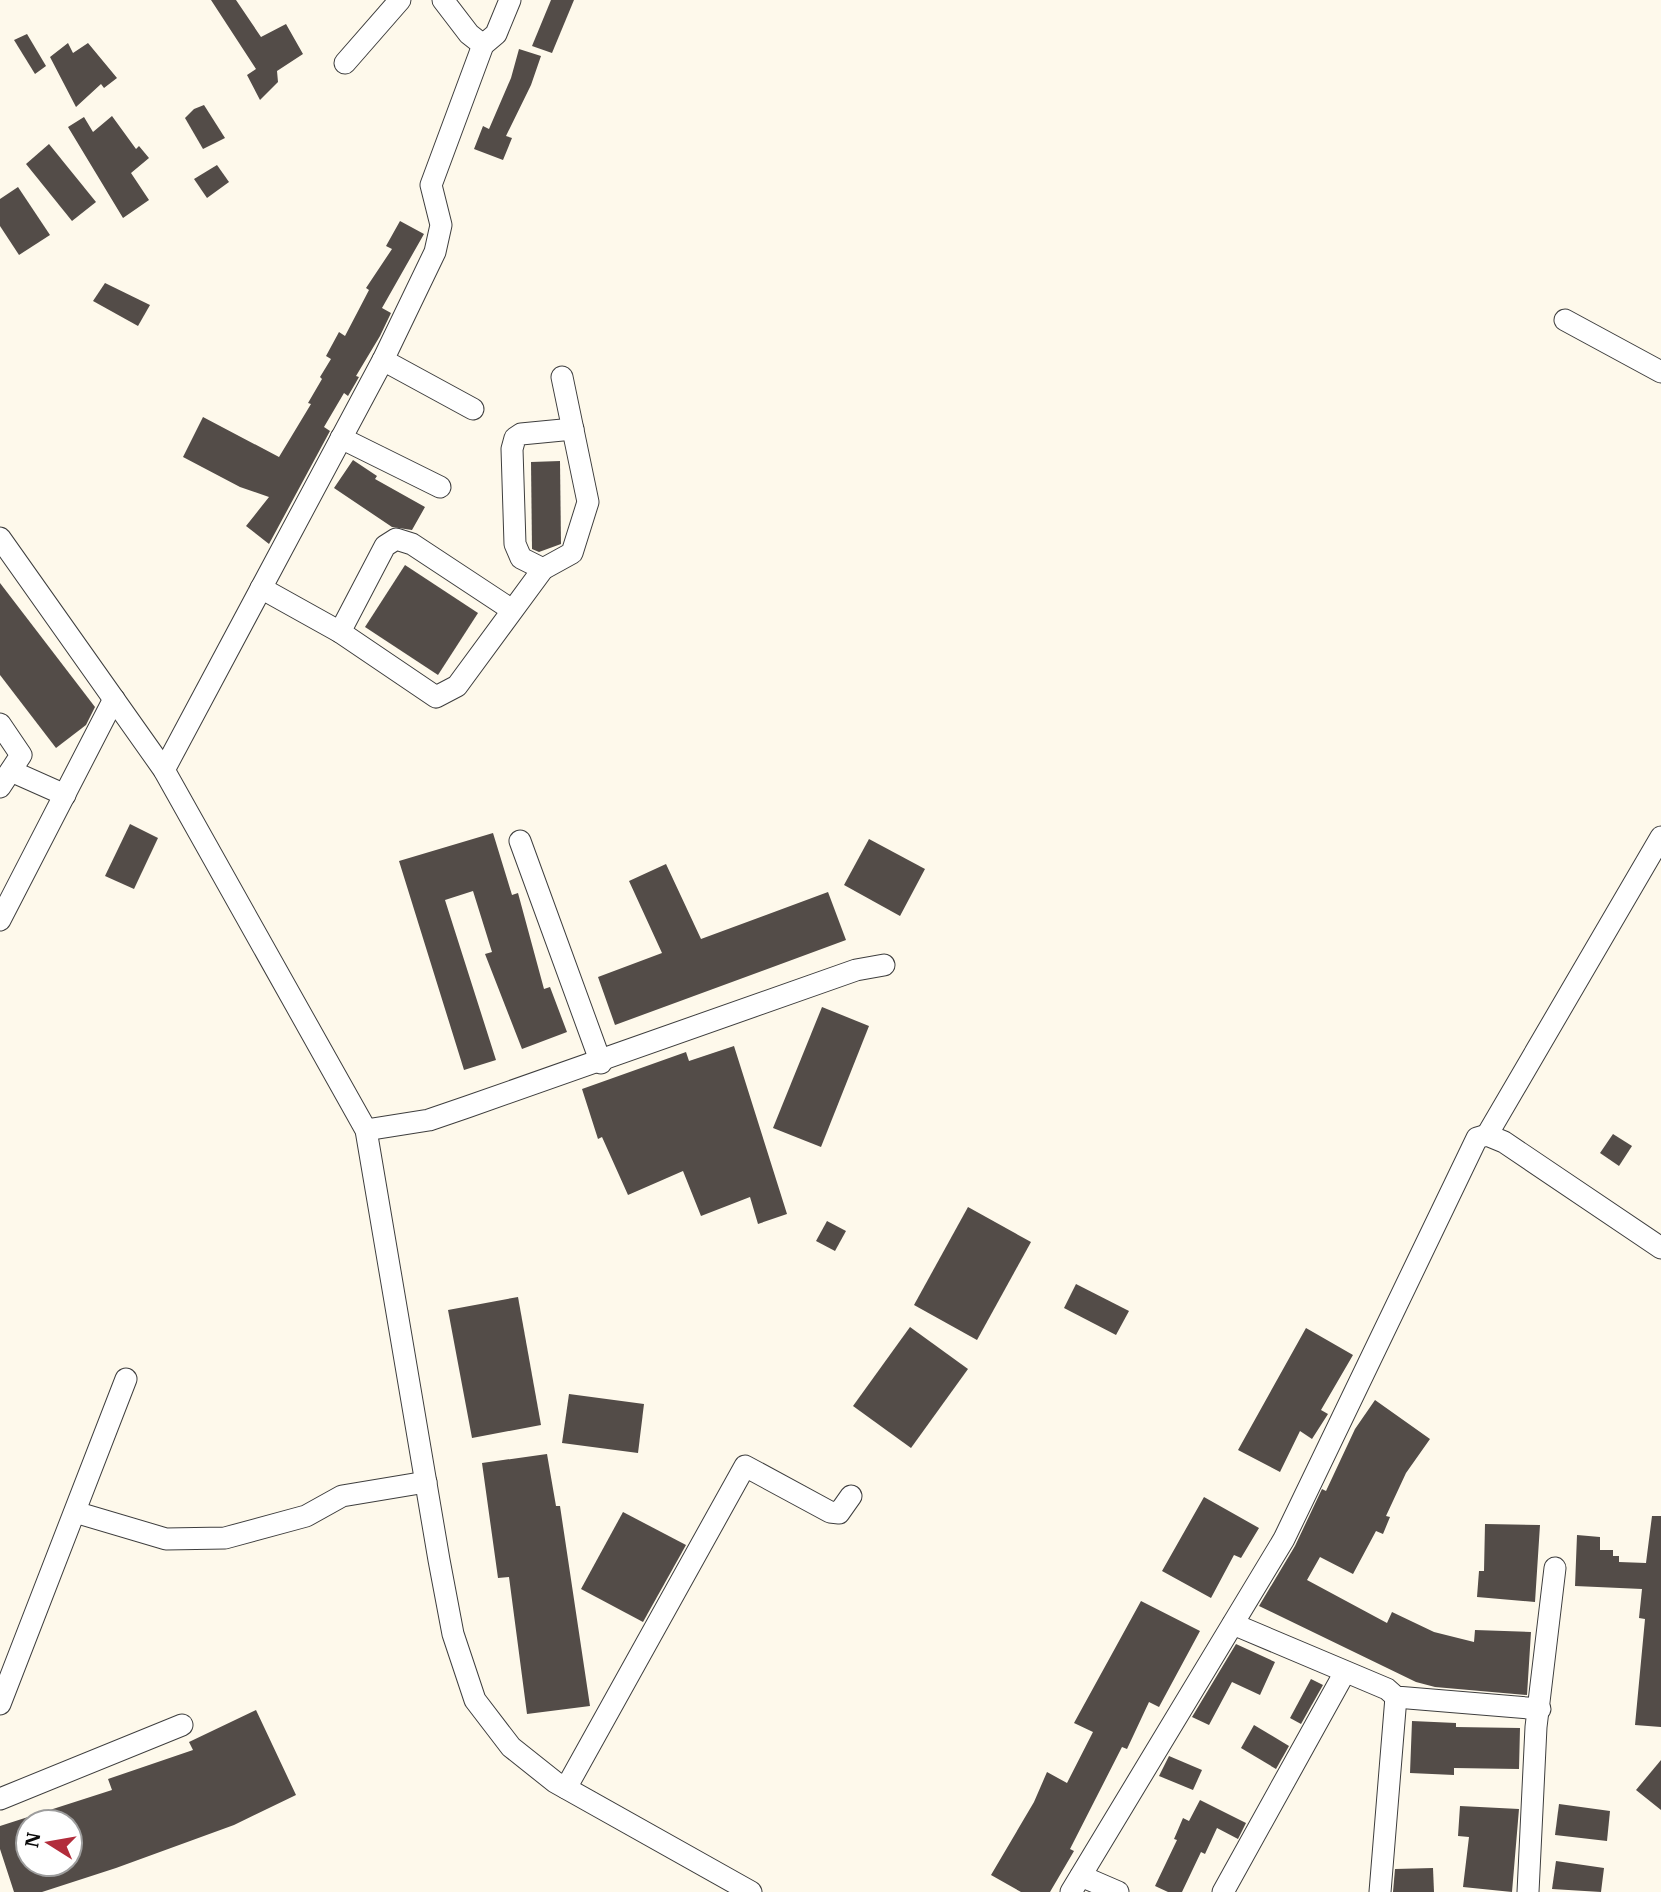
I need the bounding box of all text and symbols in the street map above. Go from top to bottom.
north arrow [14,1808,84,1878]
text: N [19,1830,46,1849]

